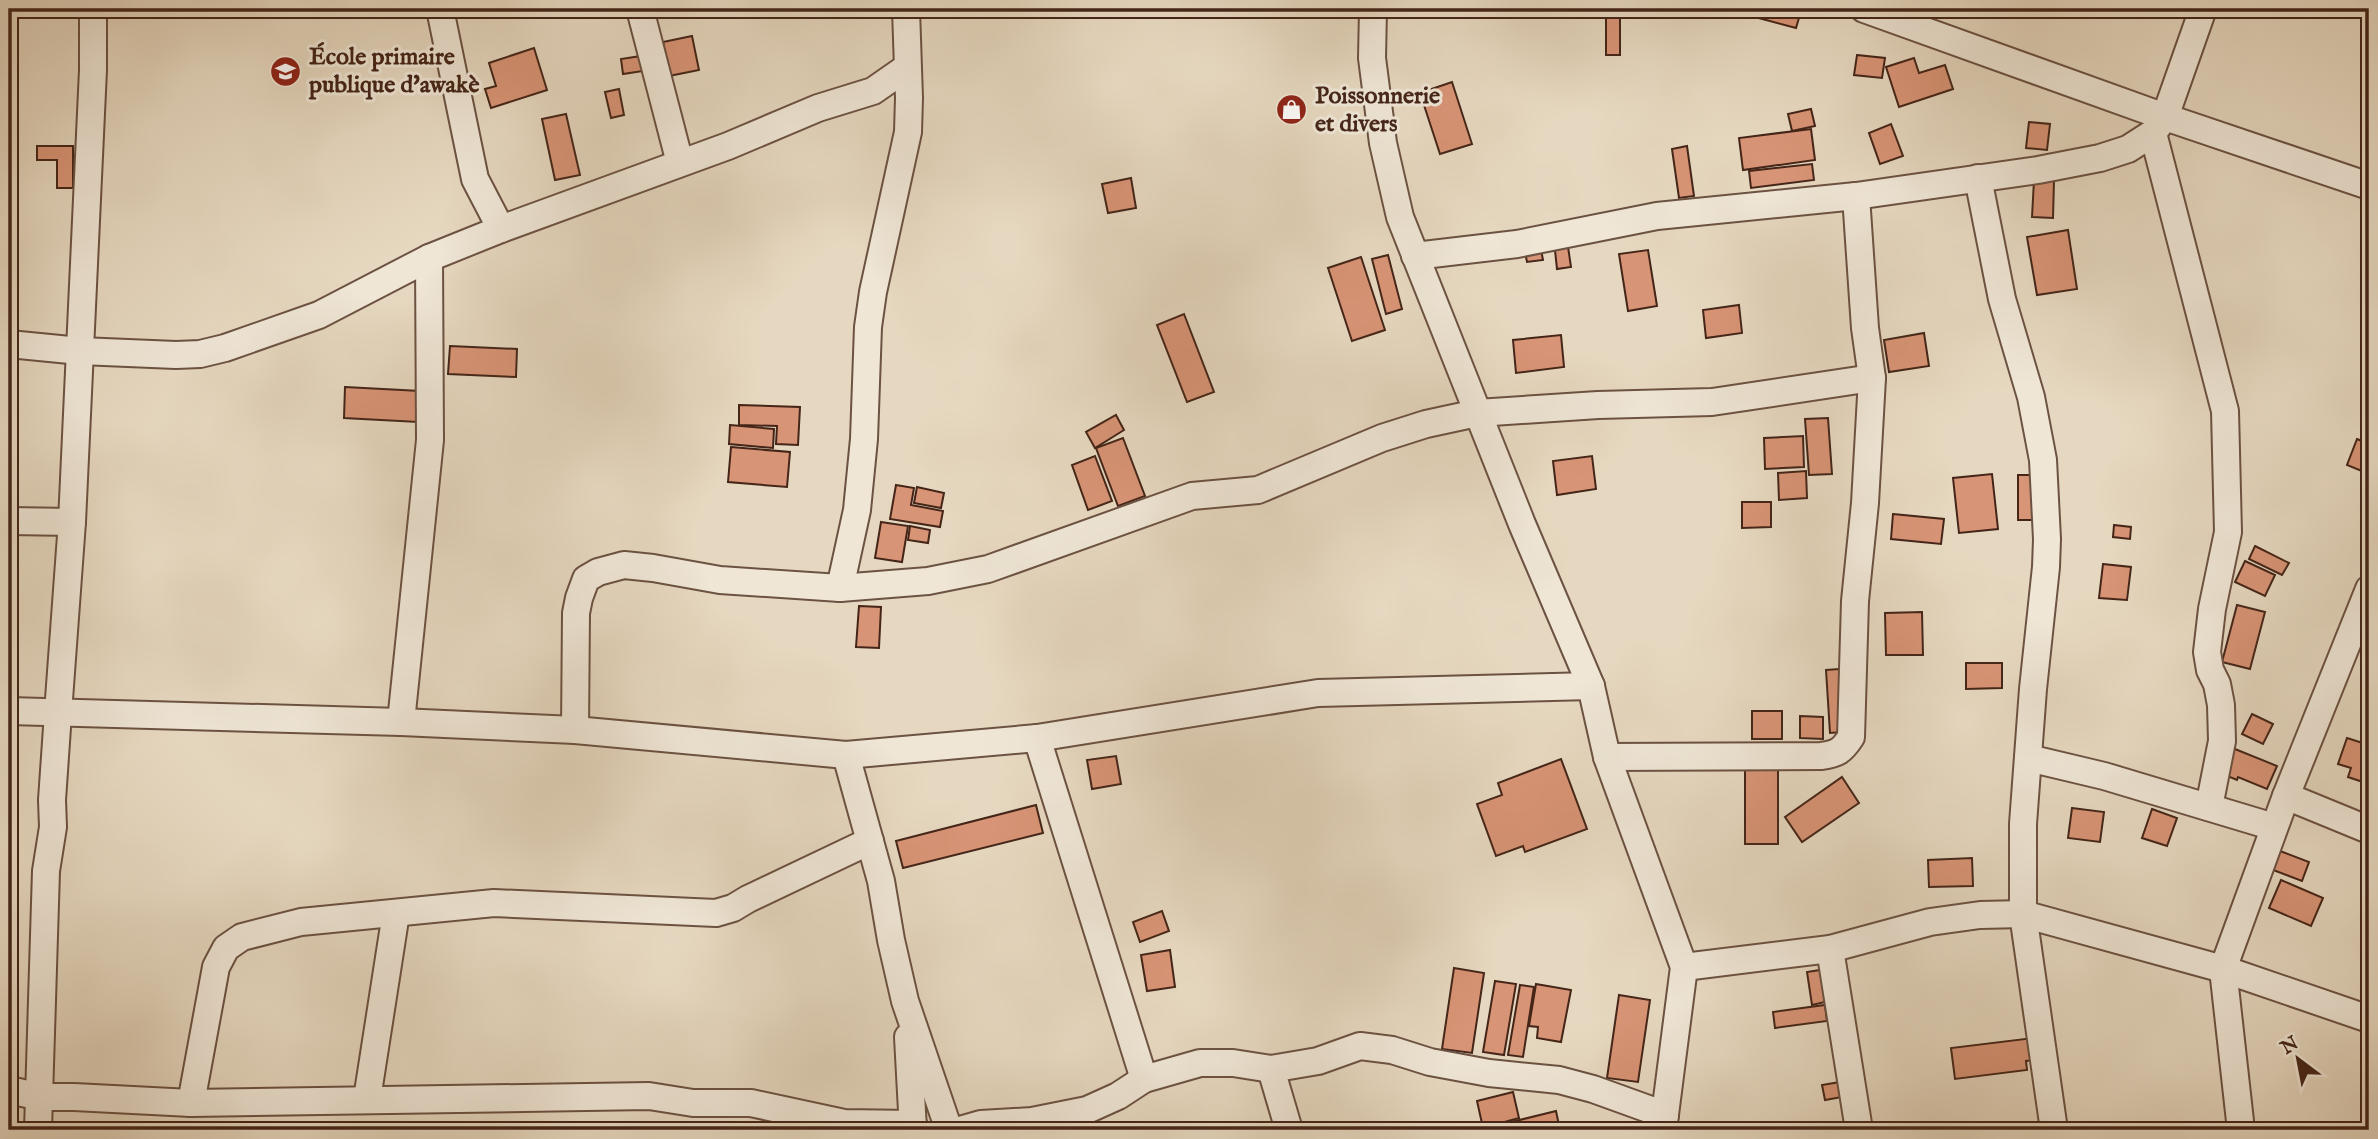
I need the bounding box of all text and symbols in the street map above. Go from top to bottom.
place label: École primaire publique d'awakè [308,42,480,101]
school or university icon: École primaire publique d'awakè [269,54,303,88]
place label: Poissonnerie et divers [1315,81,1440,140]
shop icon: Poissonnerie et divers [1275,93,1309,127]
north arrow [2262,1024,2332,1094]
text: N [2276,1031,2304,1061]

